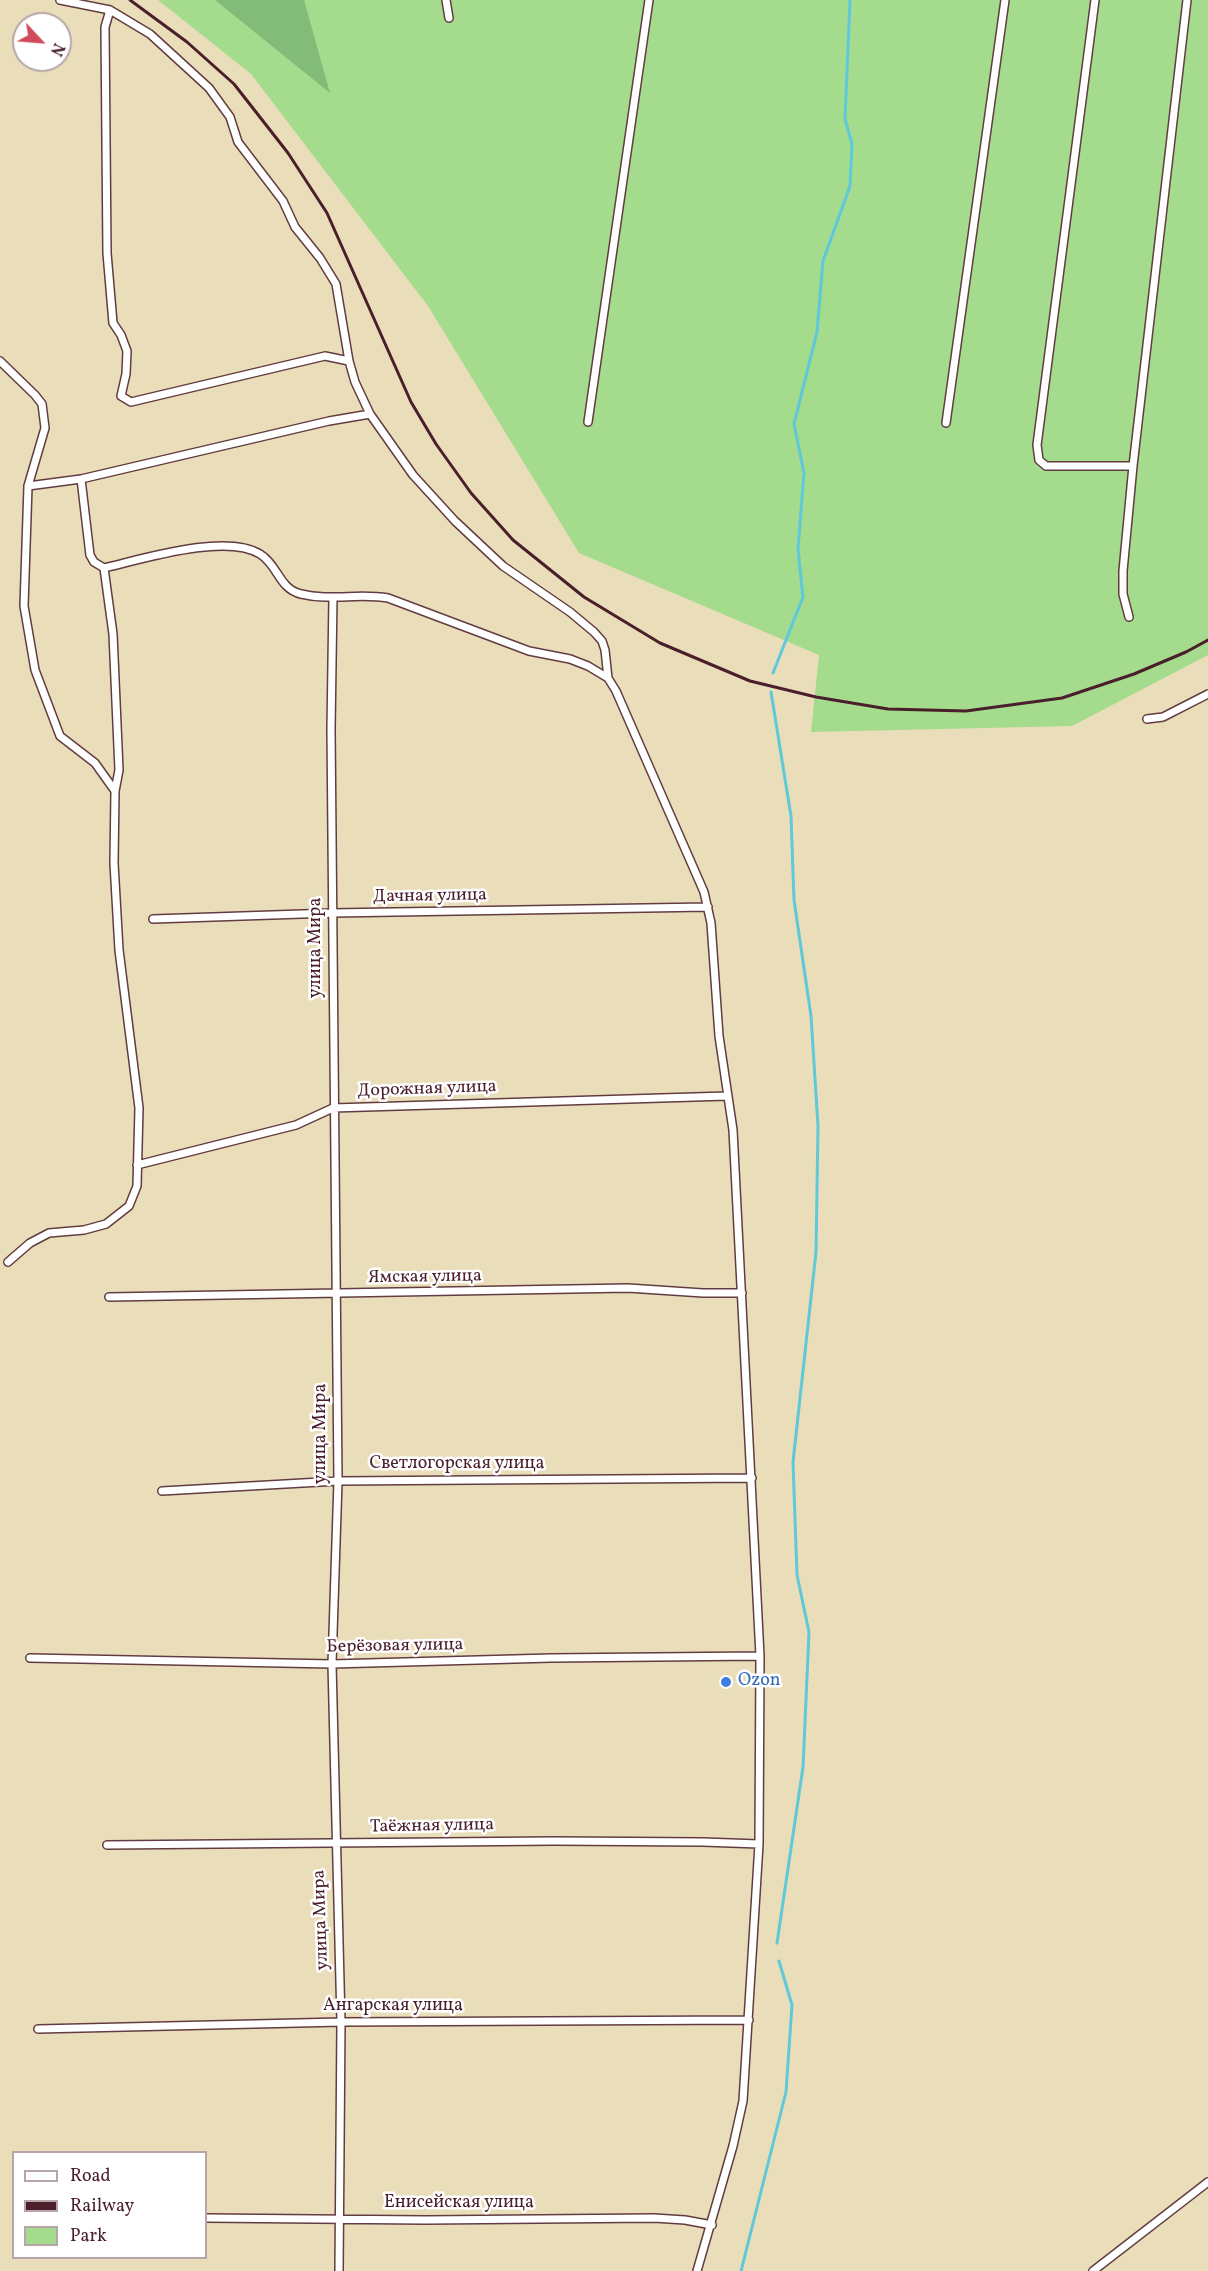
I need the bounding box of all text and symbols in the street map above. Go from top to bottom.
north arrow [12,12,72,72]
text: N [44,39,69,59]
street label: Дачная улица [373,885,487,909]
street label: улица Мира [306,898,328,998]
street label: Дорожная улица [357,1077,497,1103]
street label: Ямская улица [368,1266,482,1290]
street label: улица Мира [311,1384,333,1484]
street label: Светлогорская улица [369,1454,545,1476]
street label: Берёзовая улица [326,1635,464,1659]
place label: Ozon [738,1671,780,1693]
marker: Ozon [719,1675,733,1689]
street label: Таёжная улица [370,1815,494,1839]
street label: улица Мира [309,1869,335,1971]
street label: Ангарская улица [323,1996,463,2018]
legend [12,2151,207,2259]
text: Road [70,2164,111,2189]
street label: Енисейская улица [384,2193,534,2215]
text: Railway [70,2194,134,2219]
text: Park [70,2224,107,2249]

